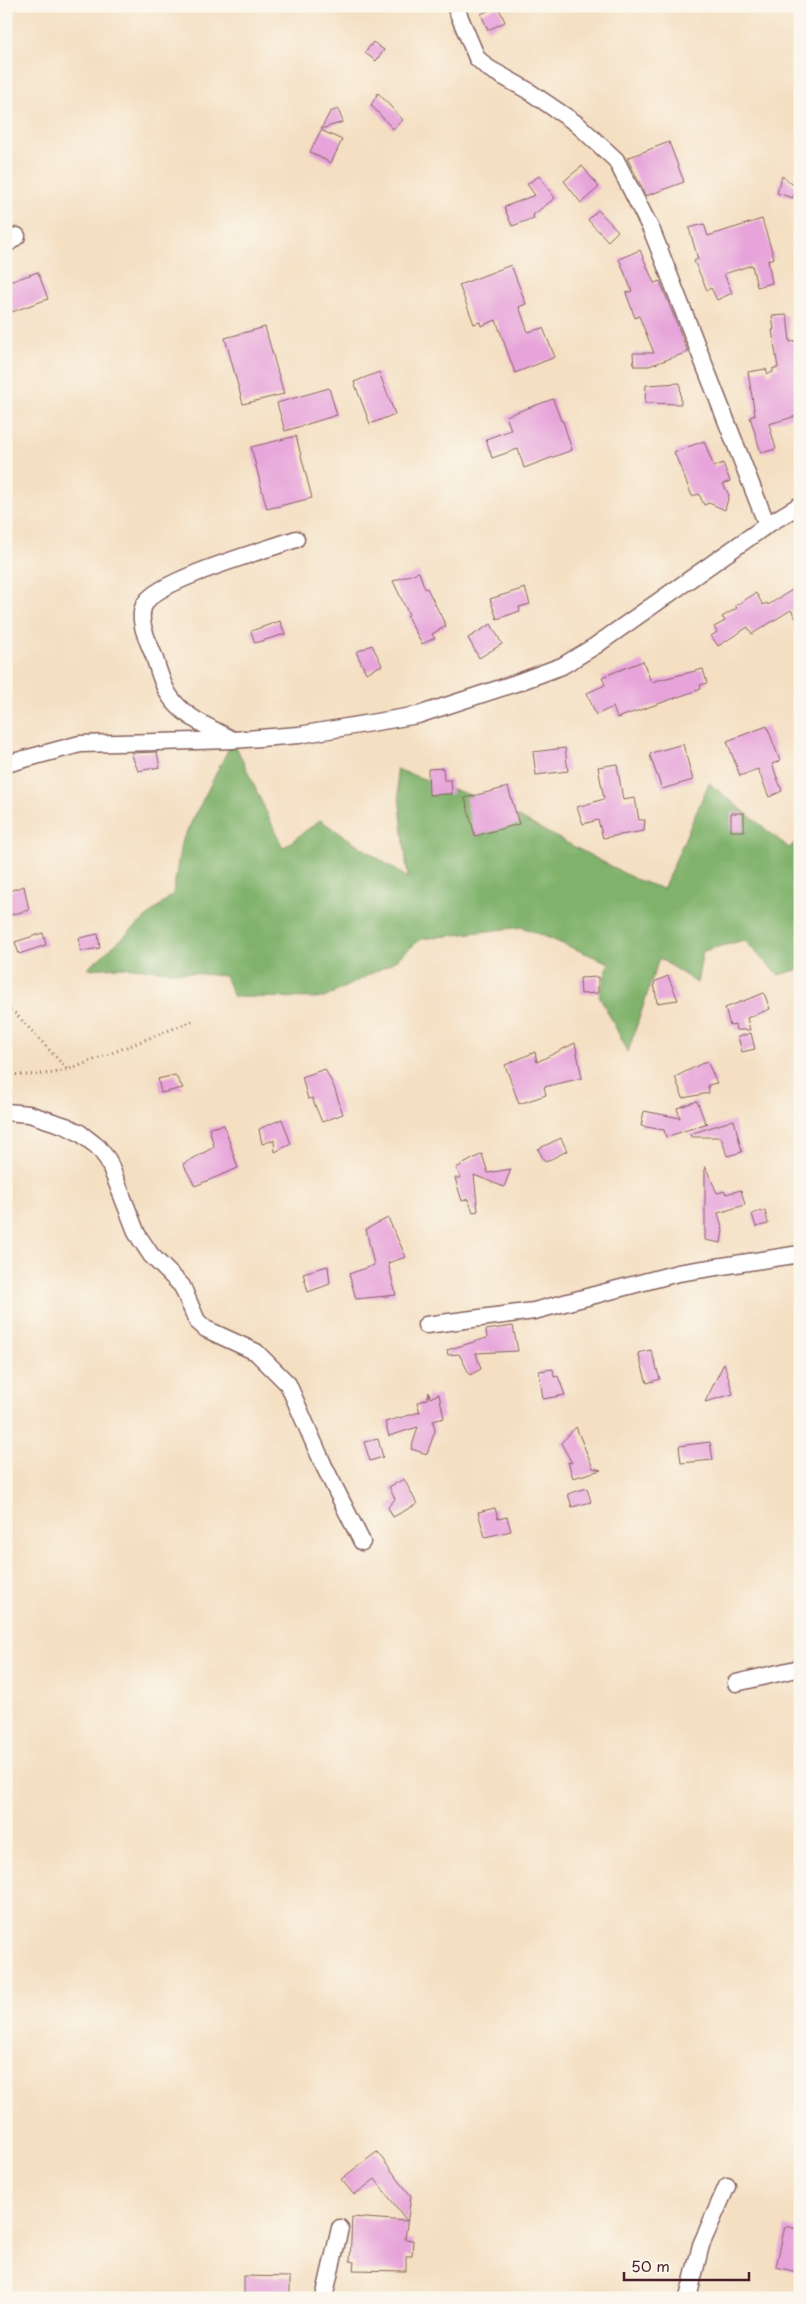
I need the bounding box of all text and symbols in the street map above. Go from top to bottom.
scale bar [624,2249,748,2281]
text: 50 m [631,2254,670,2277]

